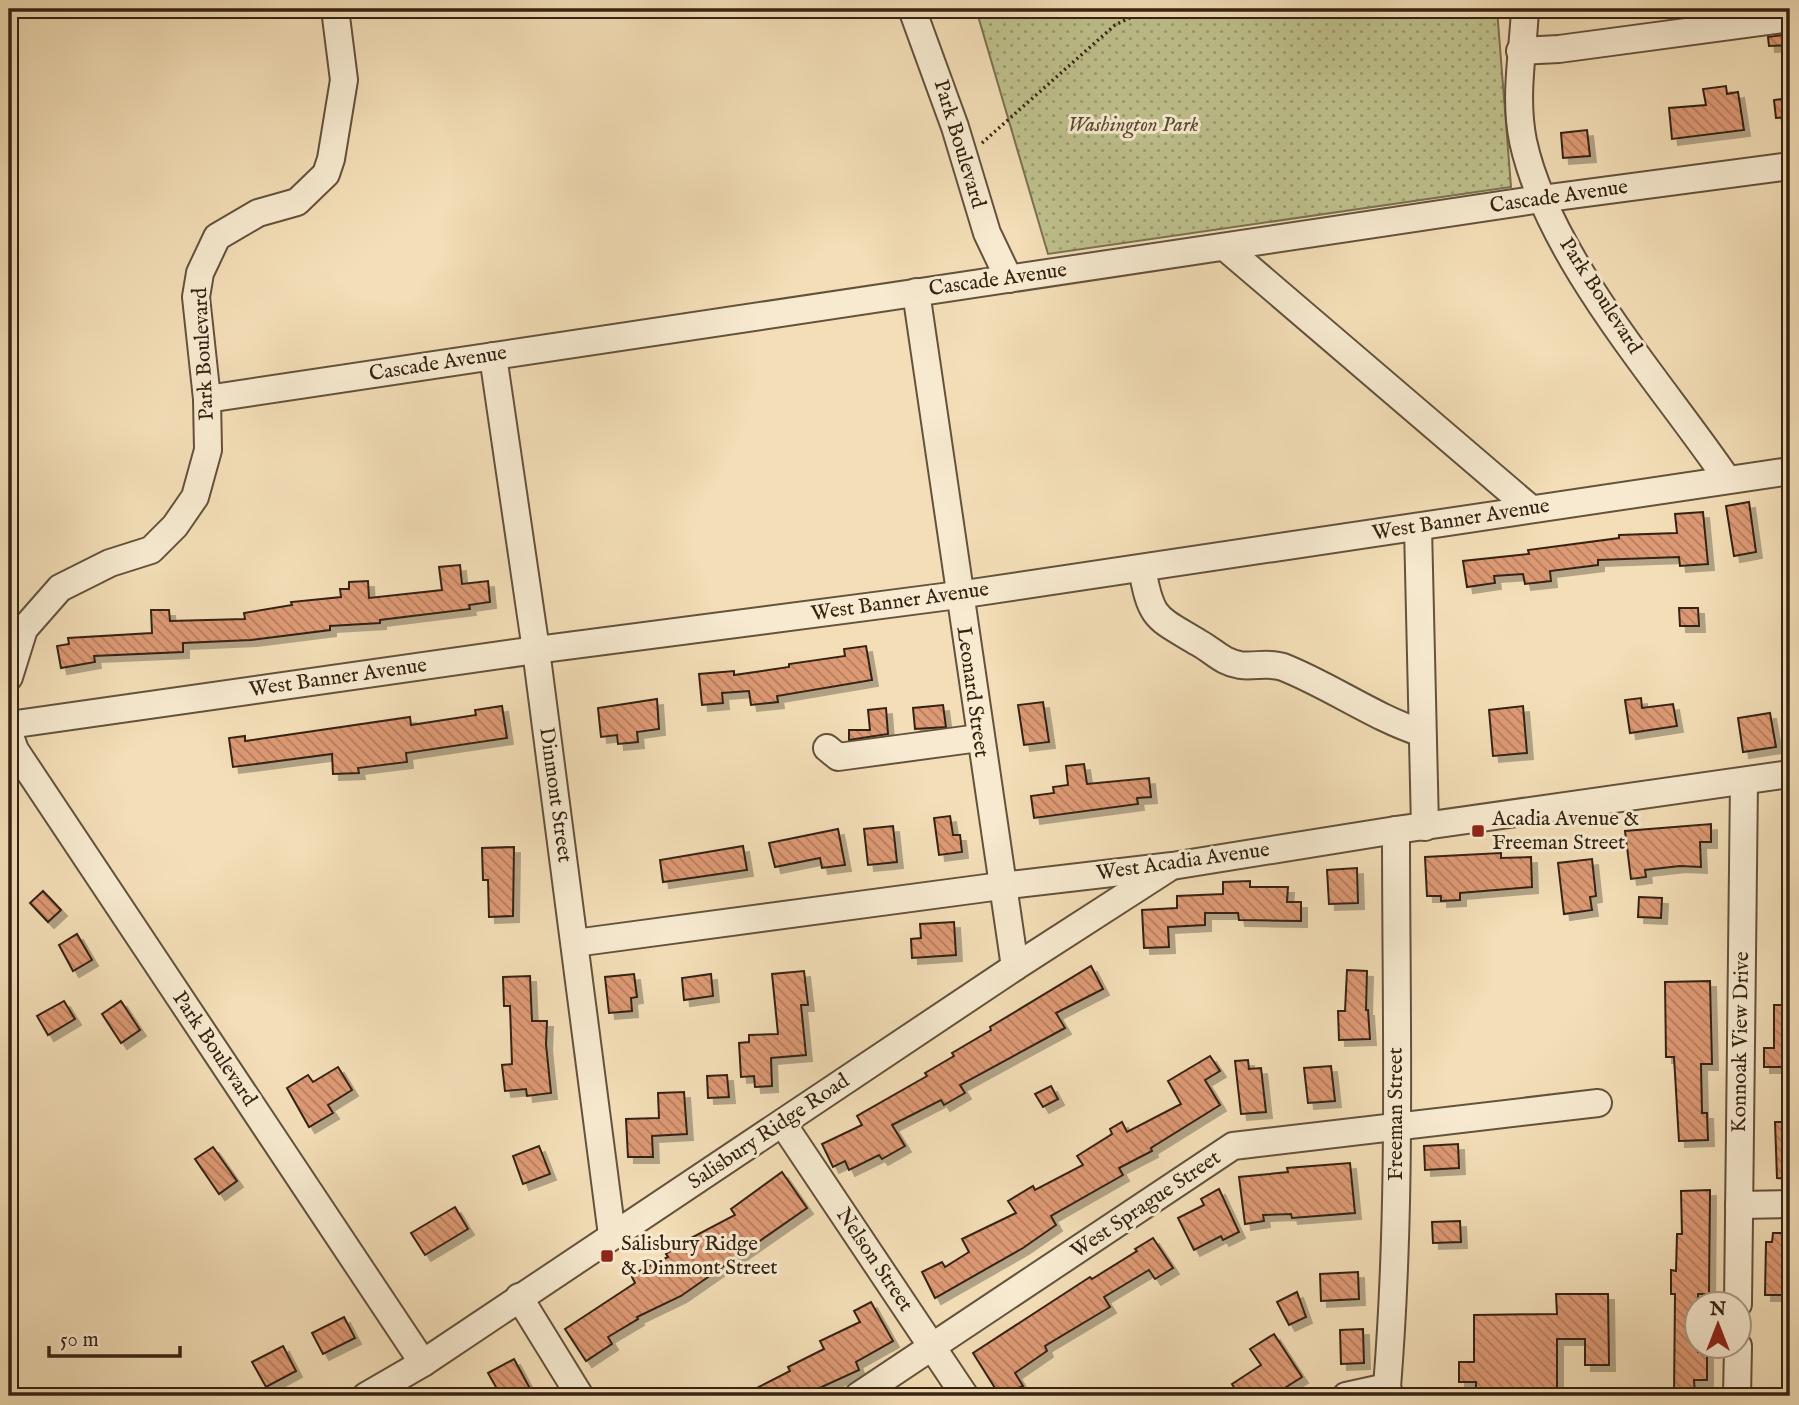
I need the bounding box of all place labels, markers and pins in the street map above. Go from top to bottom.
place label: Acadia Avenue & Freeman Street [1491,806,1640,857]
marker: Acadia Avenue & Freeman Street [1470,823,1486,839]
place label: Salisbury Ridge & Dinmont Street [621,1231,778,1282]
marker: Salisbury Ridge & Dinmont Street [599,1248,615,1264]

